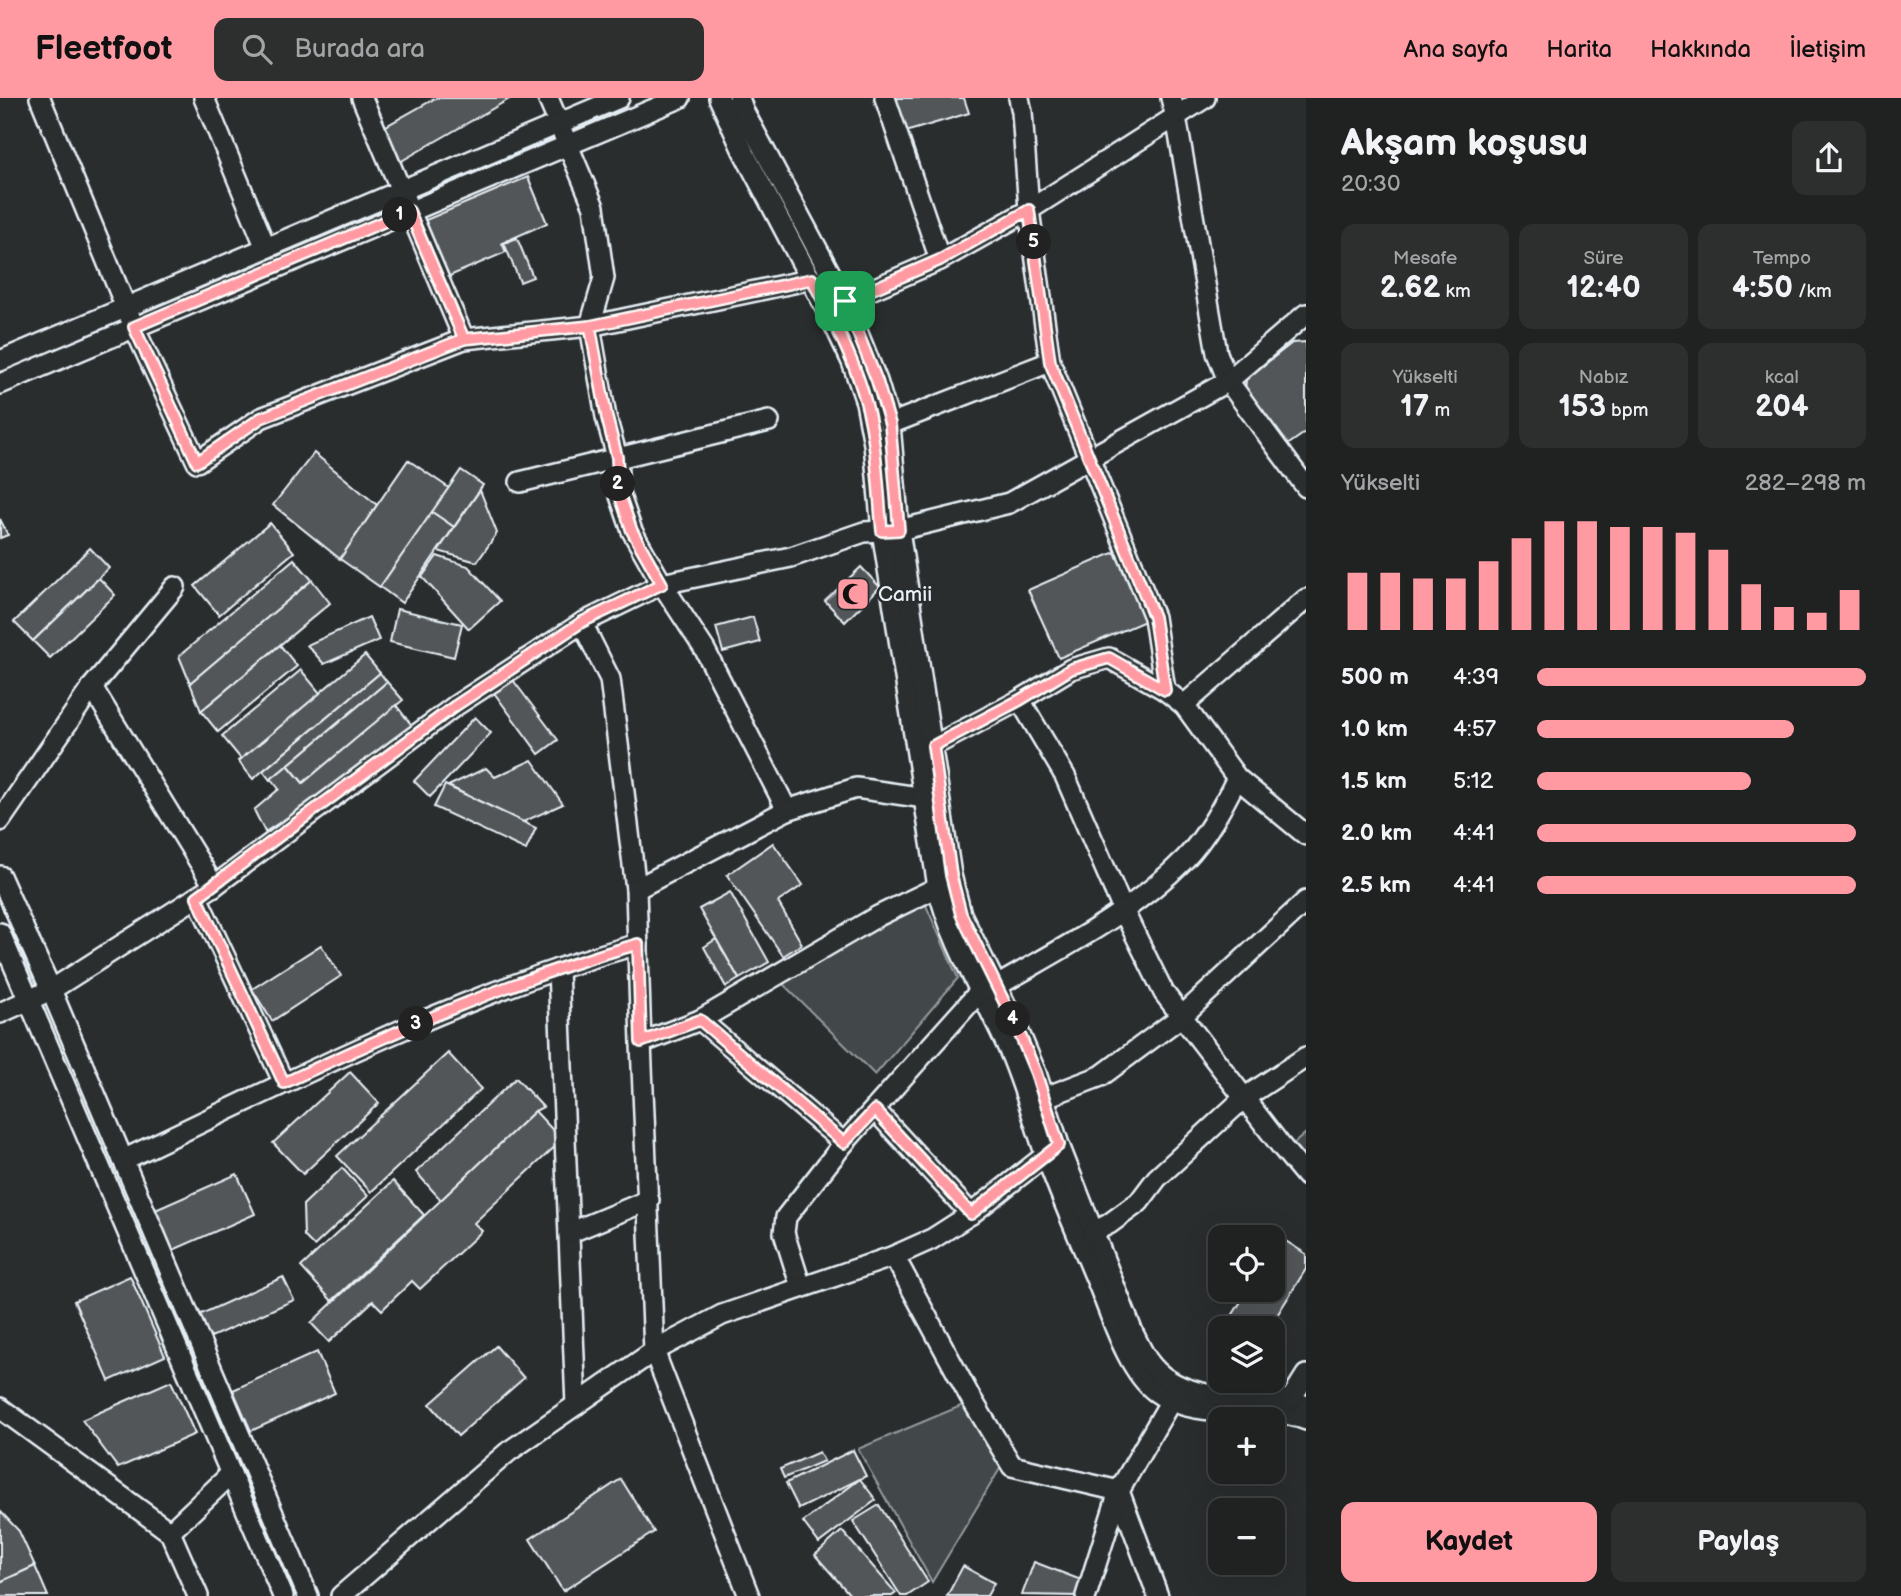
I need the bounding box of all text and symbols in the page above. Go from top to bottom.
search box [214,18,704,81]
text: Fleetfoot [35,29,172,69]
icon: search [238,30,276,68]
text: Burada ara [294,34,425,65]
text: Ana sayfa [1404,35,1508,64]
text: Harita [1546,35,1612,64]
text: Hakkında [1650,35,1751,64]
text: İletişim [1789,35,1866,64]
text: Akşam koşusu [1341,121,1588,166]
button: share [1792,121,1866,195]
text: 20:30 [1341,170,1400,198]
pin: 1 [382,198,418,232]
text: 1 [396,203,404,226]
pin: 5 [1016,225,1052,260]
text: 5 [1028,230,1039,253]
text: Mesafe [1393,247,1457,270]
text: Süre [1584,247,1623,270]
text: Tempo [1753,247,1811,270]
text: 2.62 [1380,270,1440,306]
text: 12:40 [1566,270,1641,306]
text: 4:50 [1732,270,1793,306]
pin [815,271,875,331]
text: km [1440,280,1471,303]
text: /km [1793,280,1832,303]
icon: arrive [826,282,864,320]
text: Yükselti [1392,366,1458,389]
text: Nabız [1579,366,1628,389]
text: kcal [1765,366,1799,389]
text: 17 [1400,389,1429,425]
text: 153 [1558,389,1606,425]
text: 204 [1755,389,1809,425]
text: m [1429,399,1450,422]
text: bpm [1606,399,1649,422]
pin: 2 [600,466,636,502]
text: Yükselti [1341,469,1420,497]
text: 282–298 m [1745,469,1866,497]
text: 2 [612,472,623,495]
mosque icon: Camii [834,575,872,613]
place label: Camii [878,582,932,607]
text: 500 m [1341,663,1409,691]
text: 4:39 [1453,663,1499,691]
text: 1.0 km [1341,715,1408,743]
text: 4:57 [1453,715,1496,743]
text: 1.5 km [1341,767,1407,795]
text: 5:12 [1453,767,1493,795]
text: 2.0 km [1341,819,1412,847]
text: 4:41 [1453,819,1495,847]
text: 2.5 km [1341,871,1411,899]
text: 4:41 [1453,871,1495,899]
pin: 4 [996,1002,1030,1037]
pin: 3 [398,1006,434,1042]
text: 4 [1007,1007,1018,1030]
text: 3 [410,1012,421,1035]
map controls [1208,1225,1285,1575]
button: locate [1208,1225,1285,1302]
button: layers [1208,1316,1285,1393]
button: + [1208,1407,1285,1484]
button: − [1208,1498,1285,1575]
button: Kaydet [1341,1502,1597,1582]
button: Paylaş [1611,1502,1866,1582]

